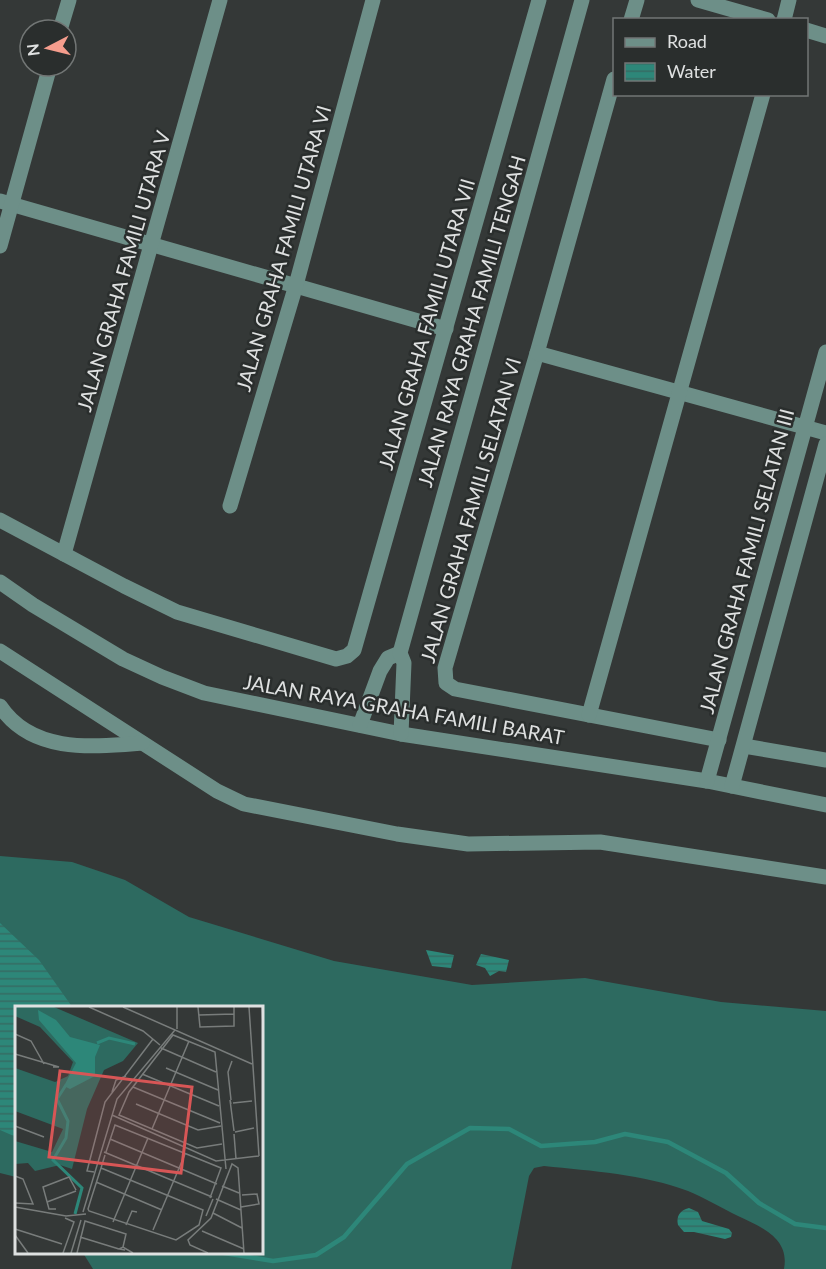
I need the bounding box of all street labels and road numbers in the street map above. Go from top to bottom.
street label: JALAN GRAHA FAMILI UTARA VI [231,102,335,394]
street label: JALAN GRAHA FAMILI UTARA V [71,127,175,414]
street label: JALAN RAYA GRAHA FAMILI TENGAH [412,152,530,490]
street label: JALAN GRAHA FAMILI UTARA VII [373,176,479,472]
street label: JALAN GRAHA FAMILI SELATAN VI [415,355,525,665]
street label: JALAN GRAHA FAMILI SELATAN III [694,406,798,716]
street label: JALAN RAYA GRAHA FAMILI BARAT [242,669,566,749]

